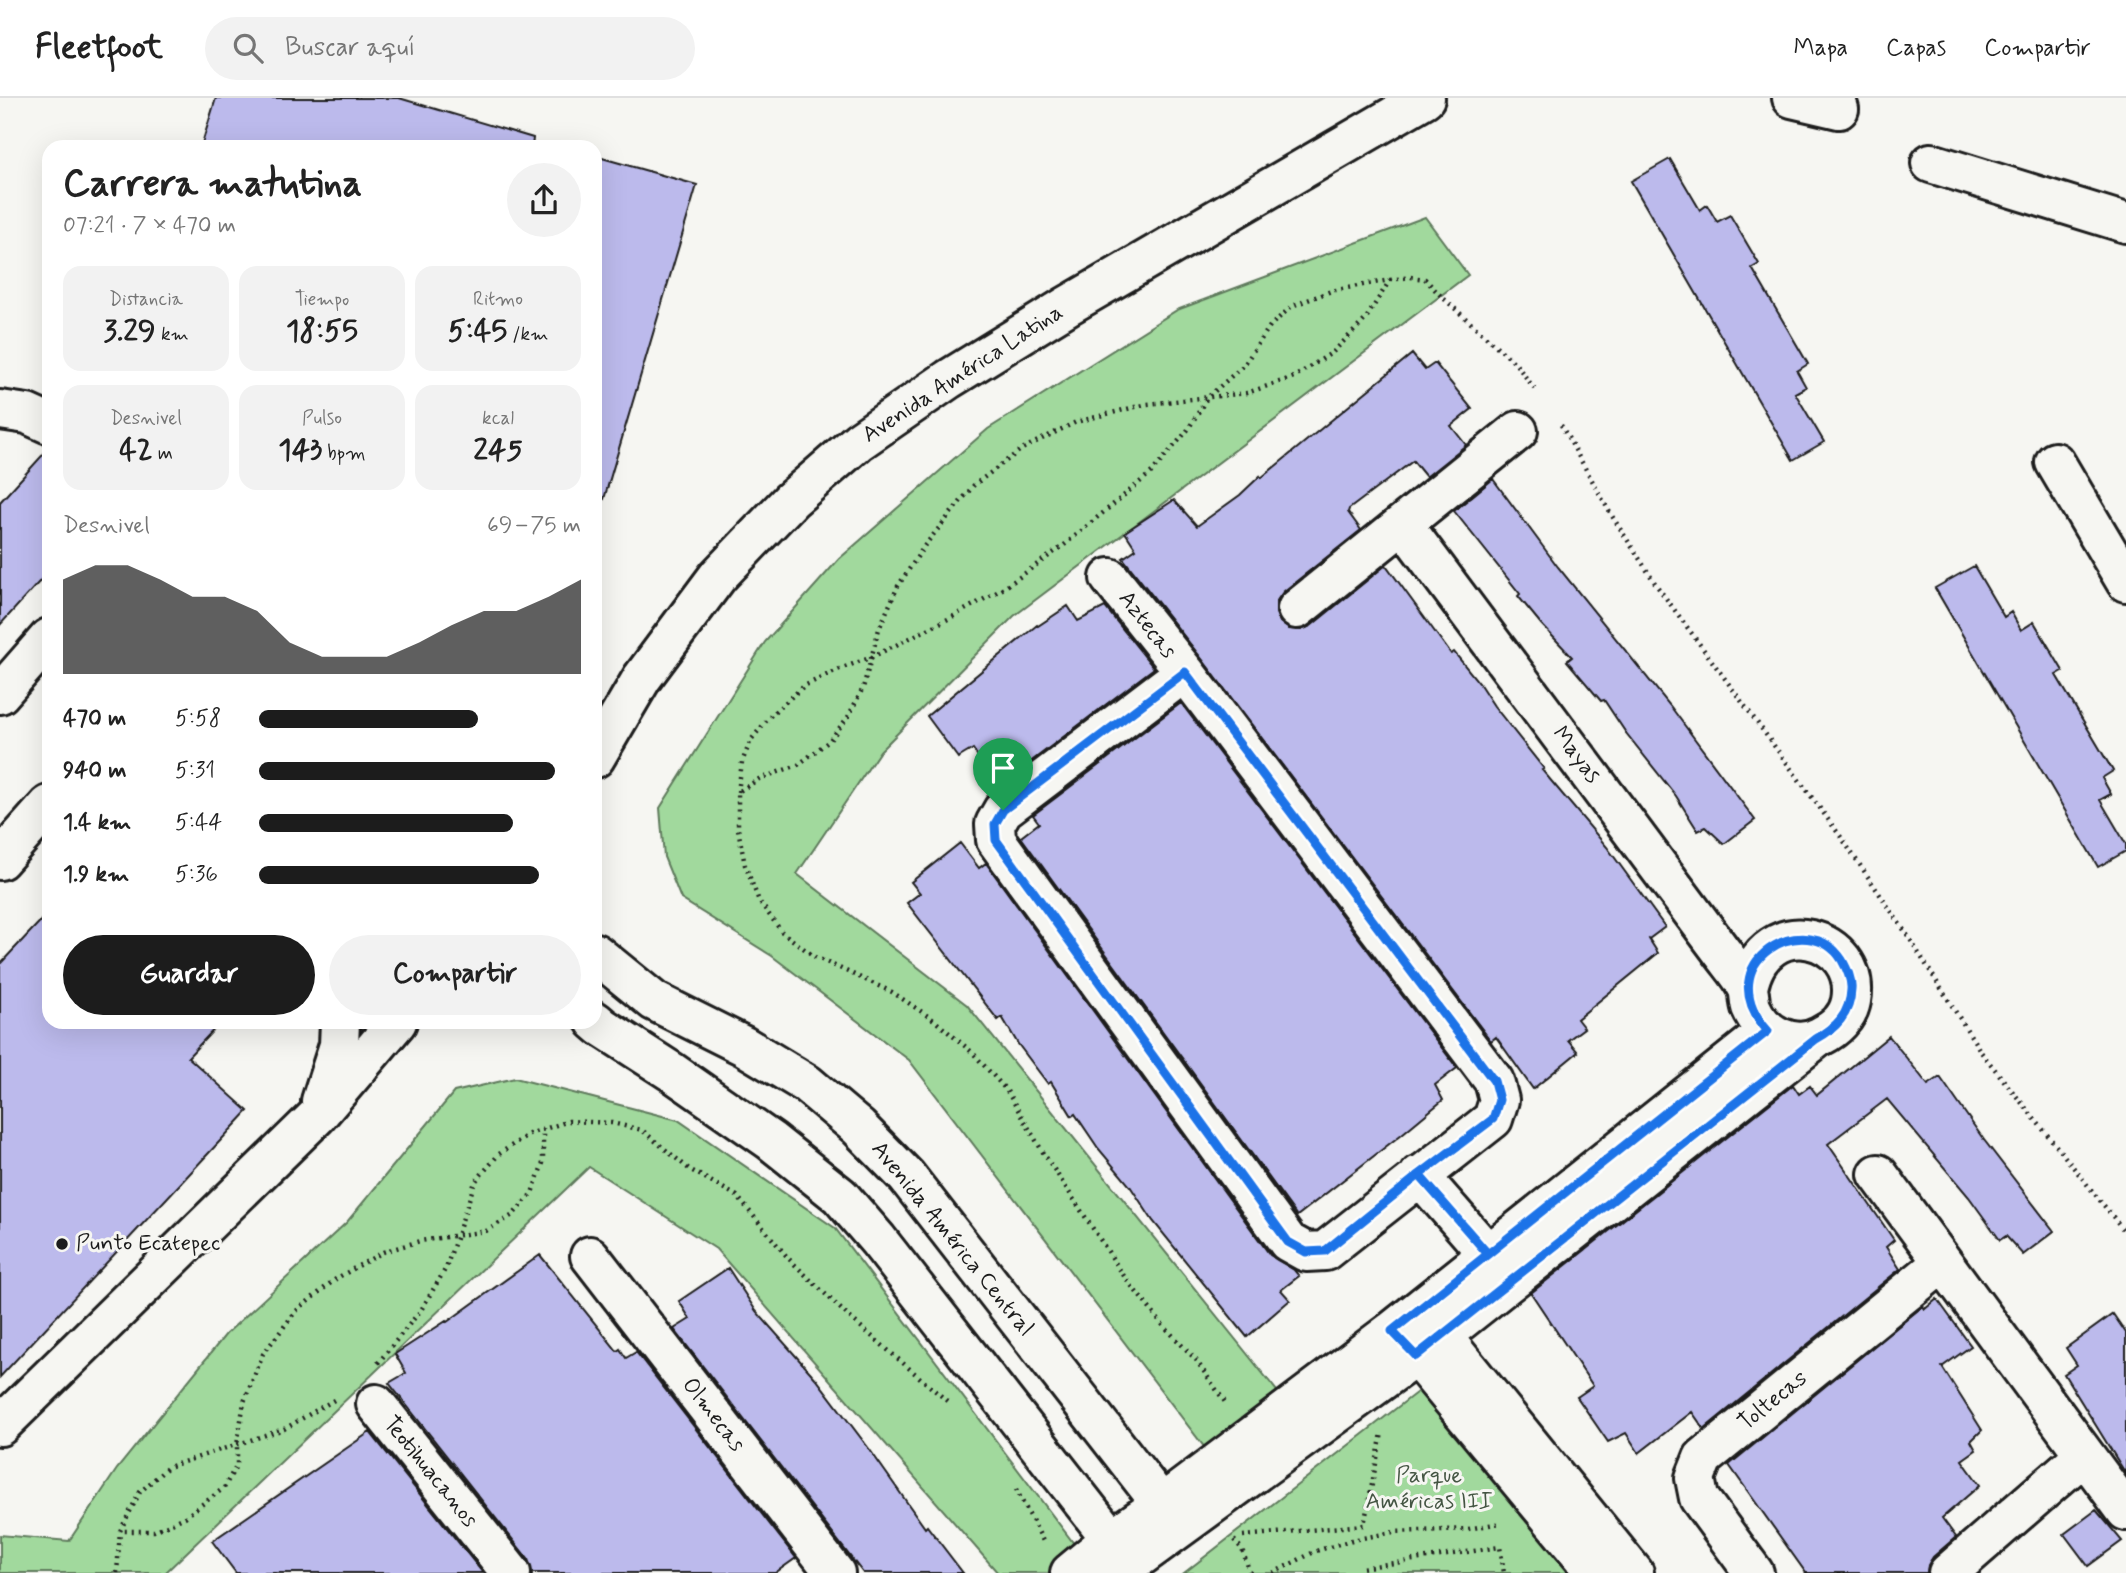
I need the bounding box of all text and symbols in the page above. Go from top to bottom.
search box [205,17,695,80]
text: Fleetfoot [35,26,163,70]
icon: search [229,29,267,67]
text: Buscar aquí [285,31,416,65]
text: Mapa [1793,33,1848,64]
text: Capas [1886,33,1946,64]
text: Compartir [1984,33,2091,64]
text: Carrera matutina [63,160,362,209]
button: share [507,163,581,237]
text: 07:21 · 7 × 470 m [63,211,236,241]
text: Distancia [109,287,183,312]
text: Tiempo [295,287,349,312]
text: Ritmo [473,287,523,312]
street label: Avenida América Latina [857,298,1069,450]
text: 3.29 [103,312,156,351]
text: 18:55 [286,312,358,351]
text: 5:45 [448,312,507,351]
text: km [156,322,189,347]
text: /km [507,322,548,347]
text: Desnivel [110,406,182,431]
text: Pulso [302,406,342,431]
text: kcal [482,406,514,431]
text: 42 [119,431,153,470]
text: 143 [278,431,322,470]
text: 245 [473,431,523,470]
text: m [153,441,173,466]
text: bpm [322,441,366,466]
text: Desnivel [63,511,150,541]
text: 69–75 m [487,511,581,541]
street label: Aztecas [1111,585,1183,665]
text: 470 m [63,704,126,734]
text: 5:58 [175,704,221,734]
street label: Mayas [1545,720,1607,790]
pin [973,738,1033,810]
icon: arrive [984,749,1022,787]
text: 940 m [63,756,127,786]
text: 5:31 [175,756,215,786]
text: 1.4 km [63,808,131,838]
text: 5:44 [175,808,222,838]
text: 1.9 km [63,860,129,890]
text: 5:36 [175,860,218,890]
button: Guardar [63,935,315,1015]
button: Compartir [329,935,581,1015]
street label: Avenida América Central [864,1135,1040,1343]
place label: Punto Ecatepec [76,1229,220,1259]
marker: Punto Ecatepec [54,1236,70,1252]
street label: Toltecas [1732,1364,1814,1438]
street label: Olmecas [675,1372,751,1458]
street label: Teotihuacanos [376,1410,484,1534]
park label: Parque Américas III [1365,1461,1493,1517]

